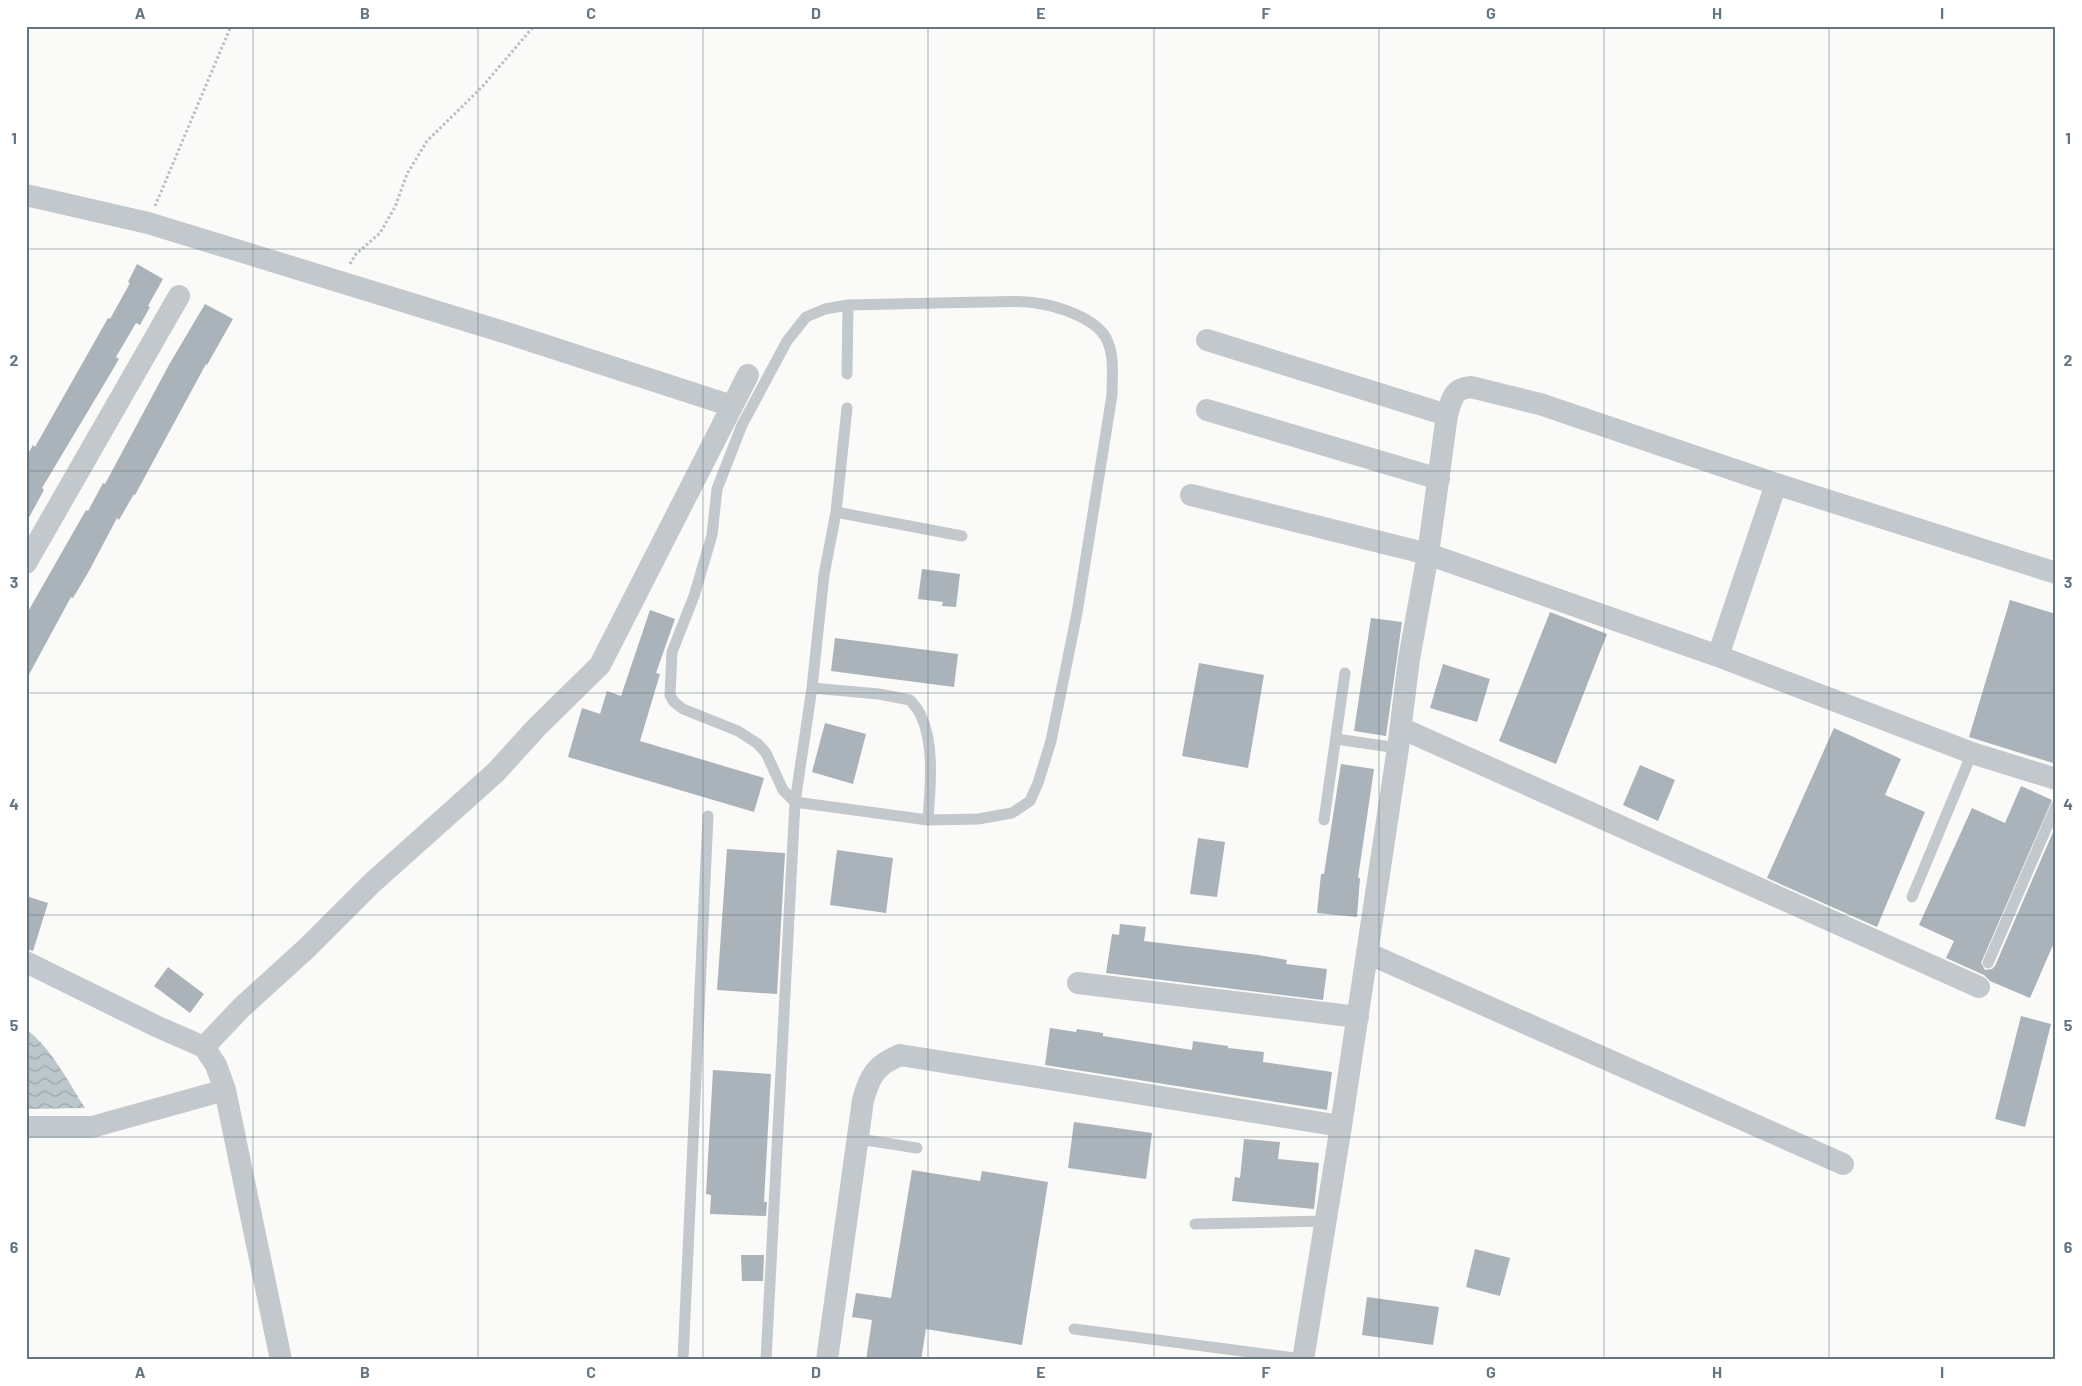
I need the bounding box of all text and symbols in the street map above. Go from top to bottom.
text: A [135,3,146,22]
text: B [360,3,370,22]
text: C [586,3,596,22]
text: D [811,3,821,22]
text: E [1036,3,1046,22]
text: F [1262,3,1271,22]
text: G [1486,3,1496,22]
text: H [1712,3,1722,22]
text: I [1940,3,1944,22]
text: 1 [11,128,17,147]
text: 1 [2065,128,2071,147]
text: 2 [10,350,19,369]
text: 2 [2064,350,2073,369]
text: 3 [10,572,18,591]
text: 3 [2064,572,2072,591]
text: 4 [9,794,19,813]
text: 4 [2063,794,2073,813]
text: 5 [10,1015,19,1034]
text: 5 [2064,1015,2073,1034]
text: 6 [10,1237,19,1256]
text: 6 [2064,1237,2073,1256]
text: A [135,1362,146,1381]
text: B [360,1362,370,1381]
text: C [586,1362,596,1381]
text: D [811,1362,821,1381]
text: E [1036,1362,1046,1381]
text: F [1262,1362,1271,1381]
text: G [1486,1362,1496,1381]
text: H [1712,1362,1722,1381]
text: I [1940,1362,1944,1381]

